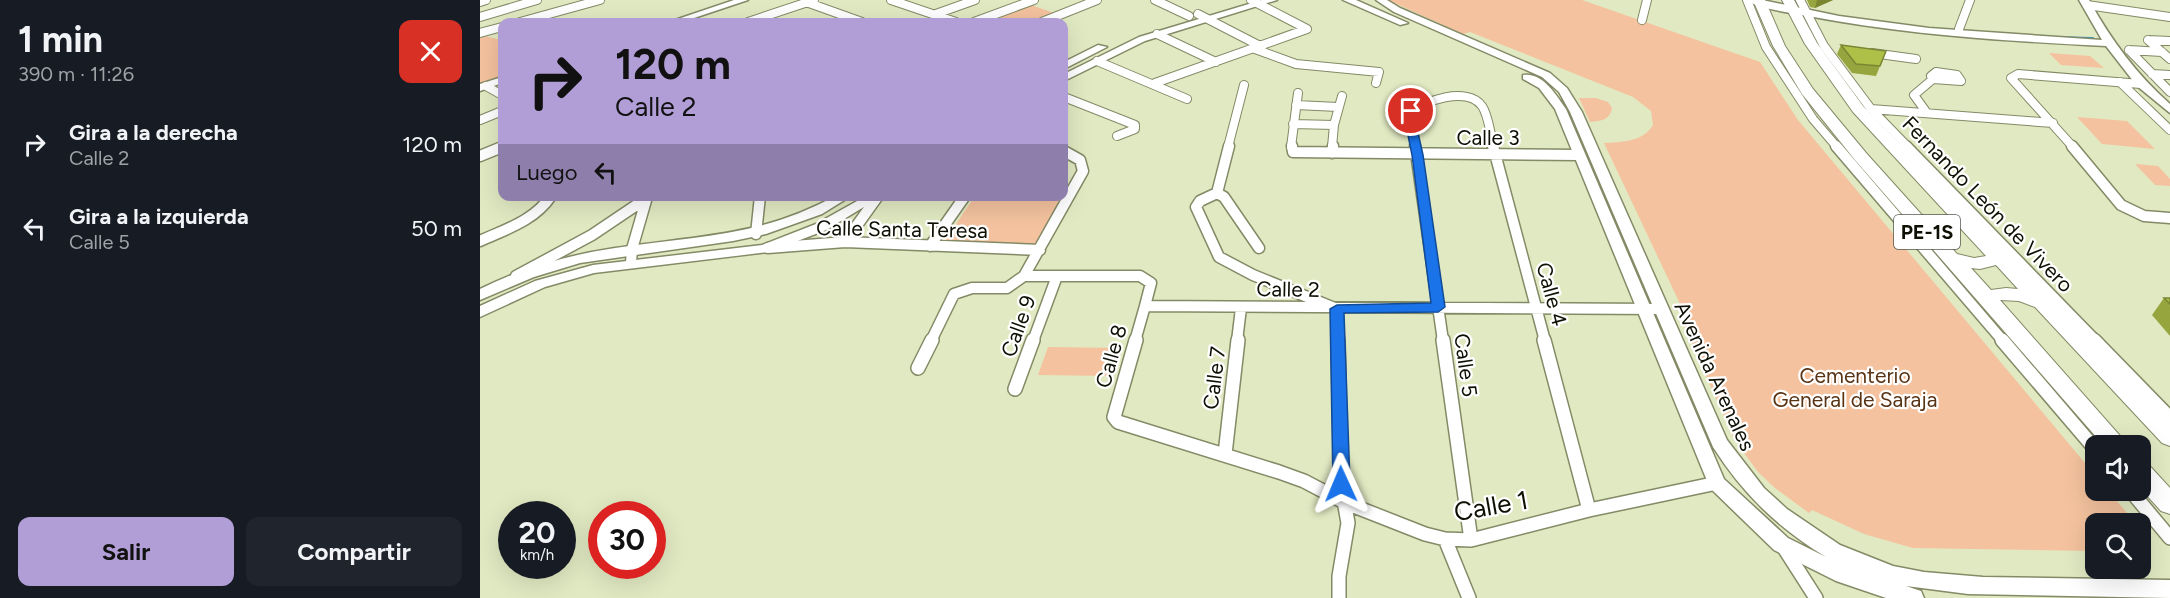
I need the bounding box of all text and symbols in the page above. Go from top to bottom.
text: 1 min [18,18,103,61]
button: close [399,20,462,83]
text: 120 m [615,39,731,90]
icon: right [516,42,594,120]
text: 390 m · 11:26 [18,62,134,86]
pin [1385,85,1436,136]
text: Calle 2 [615,90,697,123]
icon: arrive [1394,94,1427,127]
street label: Fernando León de Vivero [1897,111,2079,297]
text: Gira a la derecha [69,119,238,146]
street label: Calle 3 [1456,125,1520,150]
icon: right [18,128,51,161]
text: 120 m [402,131,462,158]
text: Calle 2 [69,146,129,170]
icon: left [589,156,622,189]
text: Luego [516,159,577,186]
text: Gira a la izquierda [69,203,249,230]
icon: left [18,212,51,245]
text: 50 m [411,215,462,242]
street label: Calle Santa Teresa [816,215,988,243]
road number: PE-1S [1894,215,1960,249]
text: Calle 5 [69,230,130,254]
street label: Calle 4 [1532,259,1572,329]
street label: Calle 2 [1256,276,1320,302]
street label: Calle 9 [995,292,1041,360]
street label: Avenida Arenales [1669,297,1761,455]
street label: Calle 8 [1090,321,1132,391]
street label: Calle 5 [1449,332,1483,398]
street label: Calle 7 [1198,345,1230,411]
park label: Cementerio General de Saraja [1773,363,1937,412]
map controls [2085,435,2151,579]
button: sound [2085,435,2151,501]
position arrow [1309,452,1373,516]
street label: Calle 1 [1451,484,1531,528]
speed limit sign: 30 [588,501,666,579]
button: search [2085,513,2151,579]
text: 20 [519,514,555,551]
button: Salir [18,517,234,586]
button: Compartir [246,517,462,586]
text: km/h [520,546,554,564]

